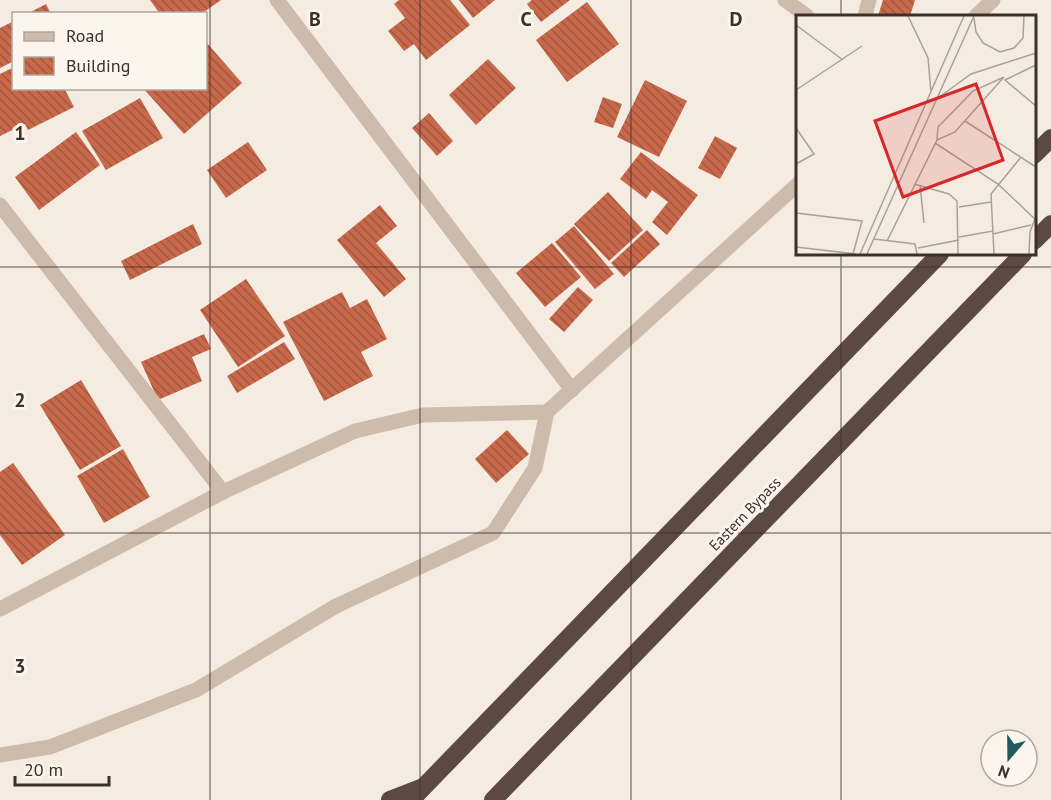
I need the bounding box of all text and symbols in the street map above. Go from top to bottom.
text: B [309,6,321,32]
text: C [520,6,532,32]
text: D [730,6,743,32]
legend [12,12,207,90]
inset map [796,15,1036,255]
text: Road [66,24,104,47]
text: Building [66,54,130,77]
text: 1 [14,120,26,146]
text: 2 [14,387,26,413]
street label: Eastern Bypass [705,473,785,555]
text: 3 [14,653,26,679]
north arrow [979,728,1039,788]
scale bar [15,749,110,787]
text: 20 m [24,758,63,781]
text: N [996,761,1012,783]

